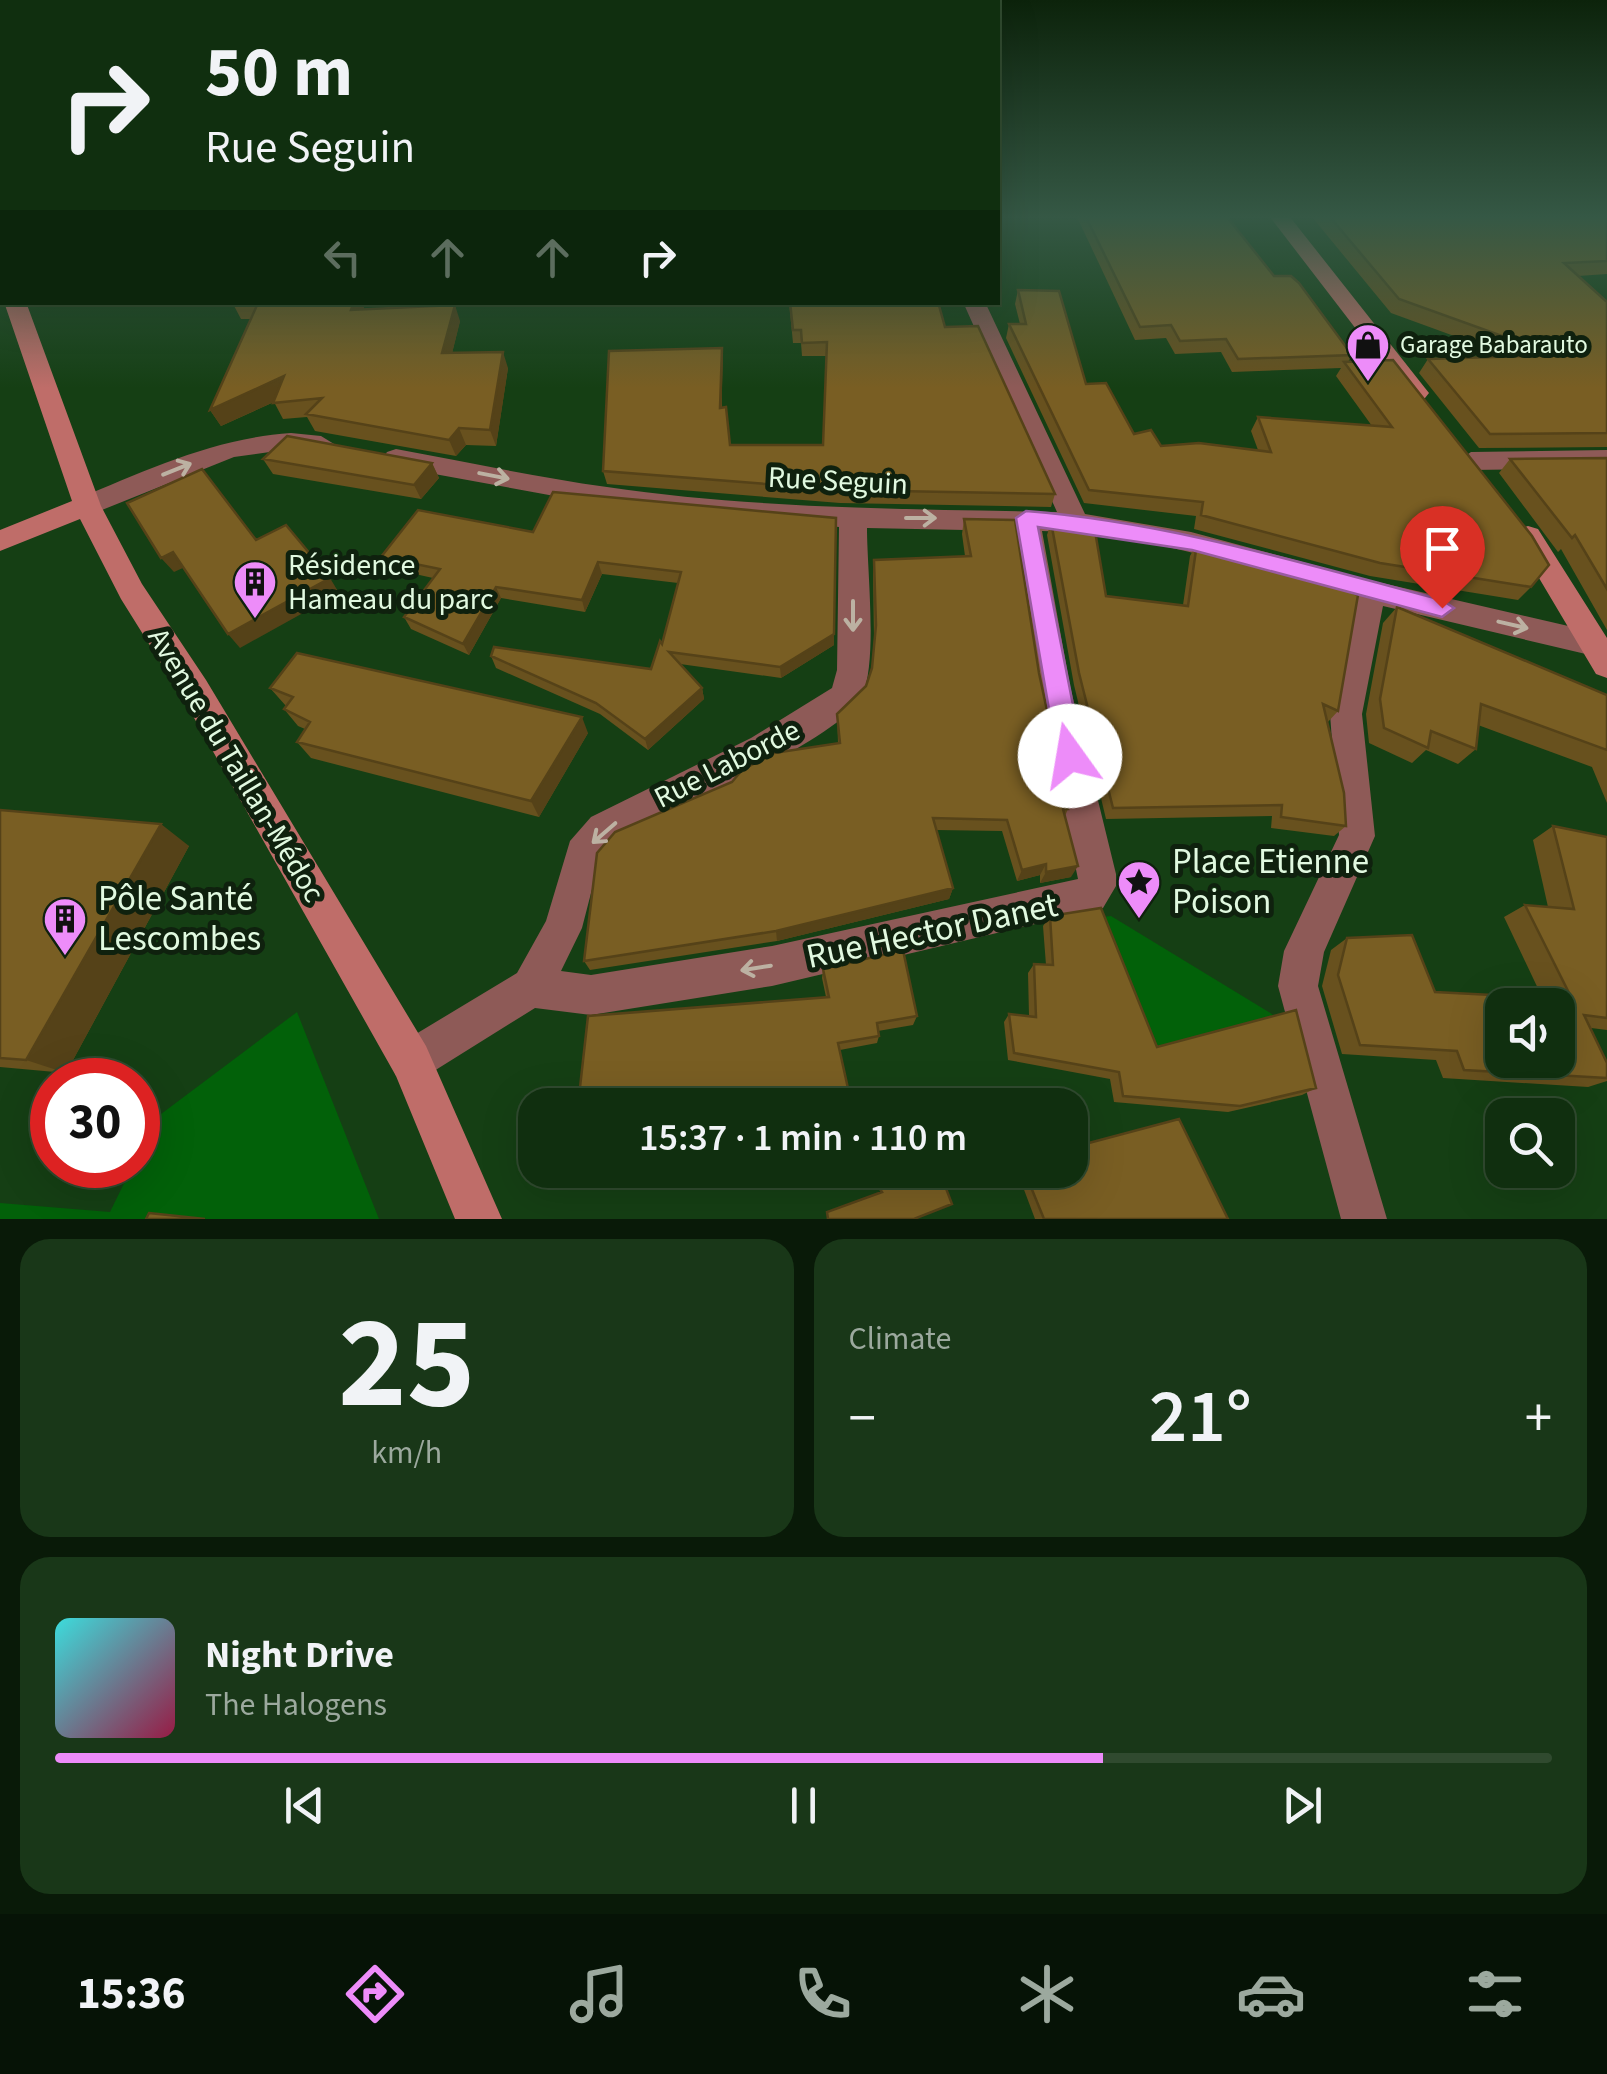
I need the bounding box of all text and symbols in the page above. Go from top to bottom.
text: 50 m [205,23,353,123]
icon: right [40,40,170,170]
text: Rue Seguin [205,116,415,180]
icon: left [315,230,370,285]
icon: ahead [420,230,475,285]
icon: ahead [525,230,580,285]
icon: right [630,230,685,285]
shop icon: Garage Babarauto [1345,322,1391,383]
place label: Garage Babarauto [1400,327,1588,363]
street label: Rue Seguin [767,456,909,506]
one-way arrow [161,459,192,477]
one-way arrow [477,467,509,486]
pin [1400,506,1485,609]
one-way arrow [904,508,936,528]
icon: arrive [1415,521,1470,576]
place label: Résidence Hameau du parc [288,544,494,621]
building icon: Résidence Hameau du parc [232,559,278,620]
one-way arrow [844,598,862,631]
one-way arrow [1496,617,1528,635]
street label: Avenue du Taillan-Médoc [137,620,335,910]
position arrow [1018,704,1122,808]
street label: Rue Laborde [647,709,807,819]
one-way arrow [592,821,618,843]
place label: Place Etienne Poison [1172,837,1369,927]
place icon: Place Etienne Poison [1116,859,1162,920]
place label: Pôle Santé Lescombes [98,874,261,964]
street label: Rue Hector Danet [802,880,1062,982]
building icon: Pôle Santé Lescombes [42,896,88,957]
one-way arrow [740,960,773,978]
map controls [1485,988,1575,1188]
button: sound [1485,988,1575,1078]
speed limit sign: 30 [30,1058,160,1188]
button: search [1485,1098,1575,1188]
text: 15:37 · 1 min · 110 m [639,1111,967,1165]
text: 25 [338,1272,475,1457]
text: Climate [849,1316,951,1362]
text: 21° [1149,1364,1252,1471]
text: − [849,1380,876,1458]
text: + [1525,1380,1552,1458]
text: km/h [371,1430,442,1476]
text: Night Drive [205,1628,394,1682]
text: The Halogens [205,1682,387,1728]
icon: previous [277,1778,332,1833]
icon: pause [776,1778,831,1833]
icon: next [1275,1778,1330,1833]
icon: directions [340,1959,410,2029]
icon: music [564,1959,634,2029]
icon: phone [788,1959,858,2029]
icon: climate [1012,1959,1082,2029]
icon: car [1236,1959,1306,2029]
icon: filters [1460,1959,1530,2029]
text: 15:36 [77,1962,186,2026]

